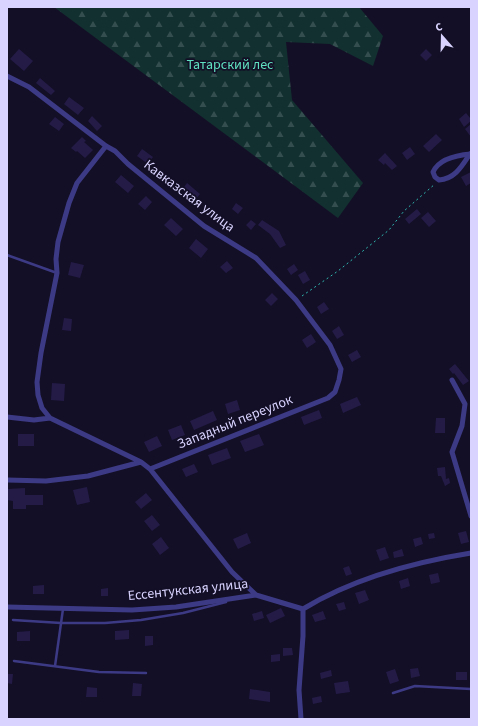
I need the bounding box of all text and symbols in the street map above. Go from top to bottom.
north arrow [422,16,462,56]
text: С [433,19,445,35]
park label: Татарский лес [186,55,274,75]
street label: Кавказская улица [139,155,239,237]
street label: Западный переулок [174,390,296,454]
street label: Ессентукская улица [127,574,249,606]

